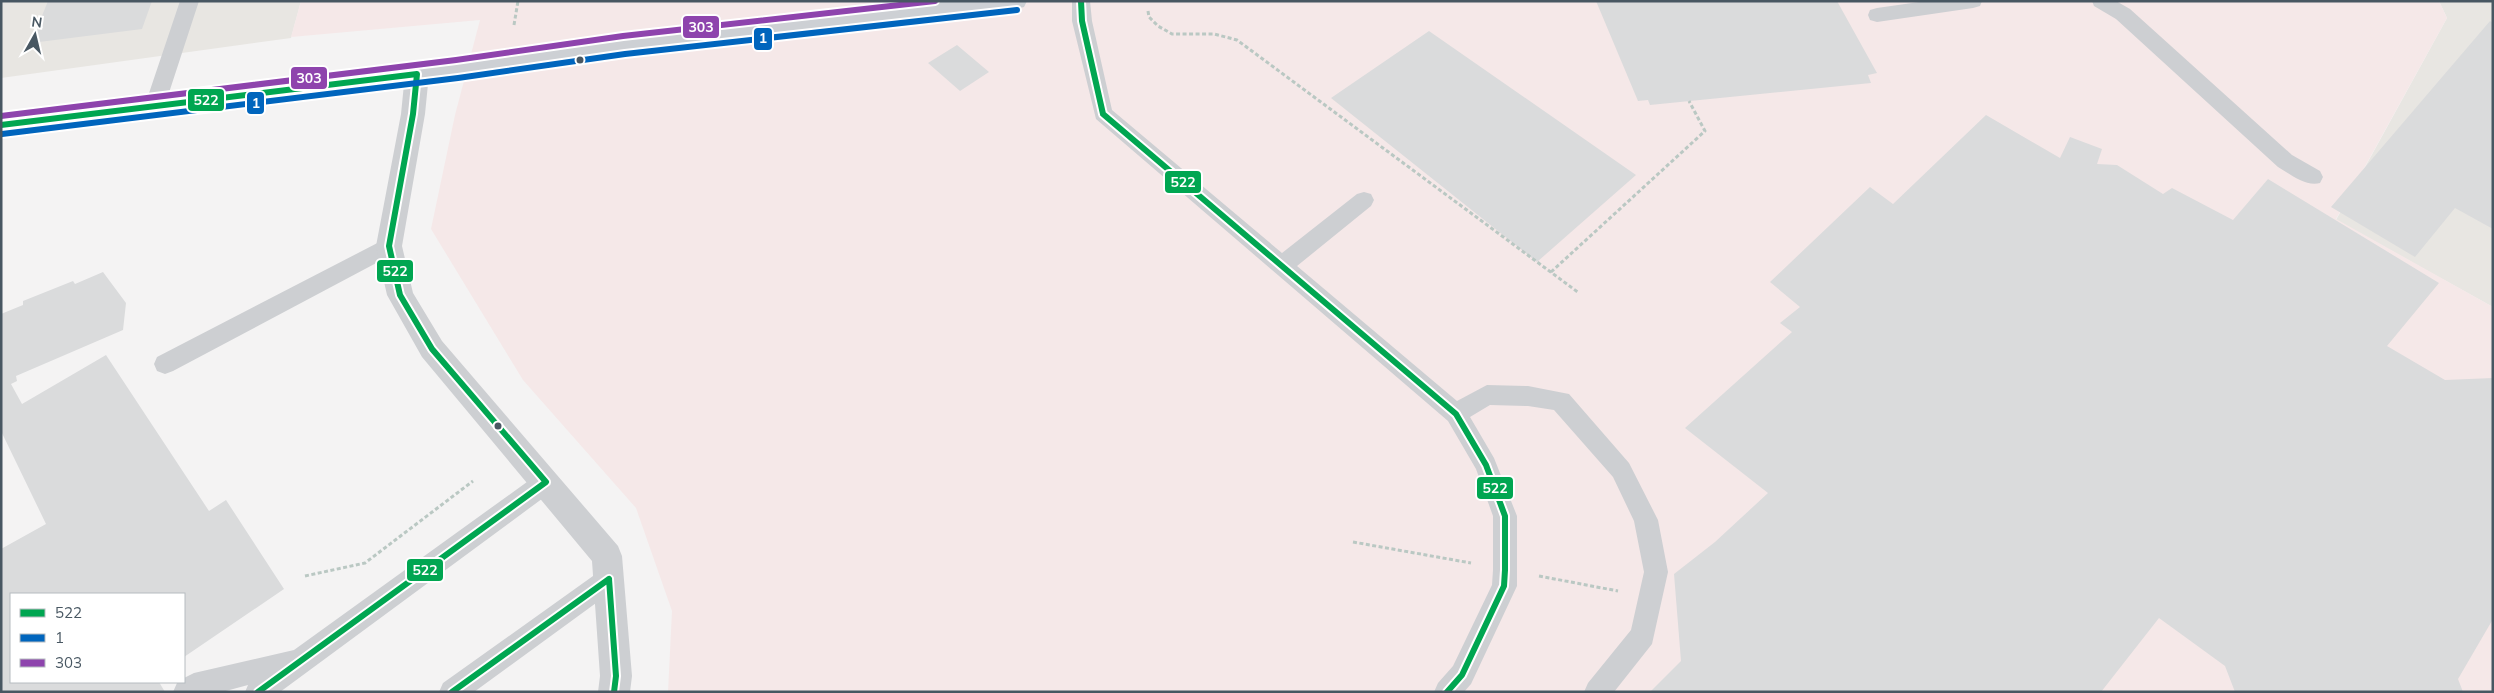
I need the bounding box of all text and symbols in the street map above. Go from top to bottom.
north arrow [10,10,60,60]
text: N [30,12,43,32]
line badge: 303 [682,15,720,39]
text: 303 [688,18,714,36]
line badge: 1 [753,27,773,51]
text: 1 [759,29,767,47]
unlabelled marker [575,55,585,65]
line badge: 303 [290,66,328,90]
text: 303 [296,69,322,87]
line badge: 522 [187,88,225,112]
text: 522 [193,91,219,109]
line badge: 1 [246,91,265,115]
text: 1 [252,94,260,112]
line badge: 522 [1164,170,1202,194]
text: 522 [1170,173,1196,191]
line badge: 522 [376,259,414,283]
text: 522 [382,262,408,280]
unlabelled marker [493,421,503,431]
line badge: 522 [1476,476,1514,500]
text: 522 [1482,479,1508,497]
line badge: 522 [406,558,444,582]
text: 522 [412,561,438,579]
legend [10,593,185,683]
text: 522 [55,603,82,622]
text: 1 [55,628,64,647]
text: 303 [55,653,82,672]

